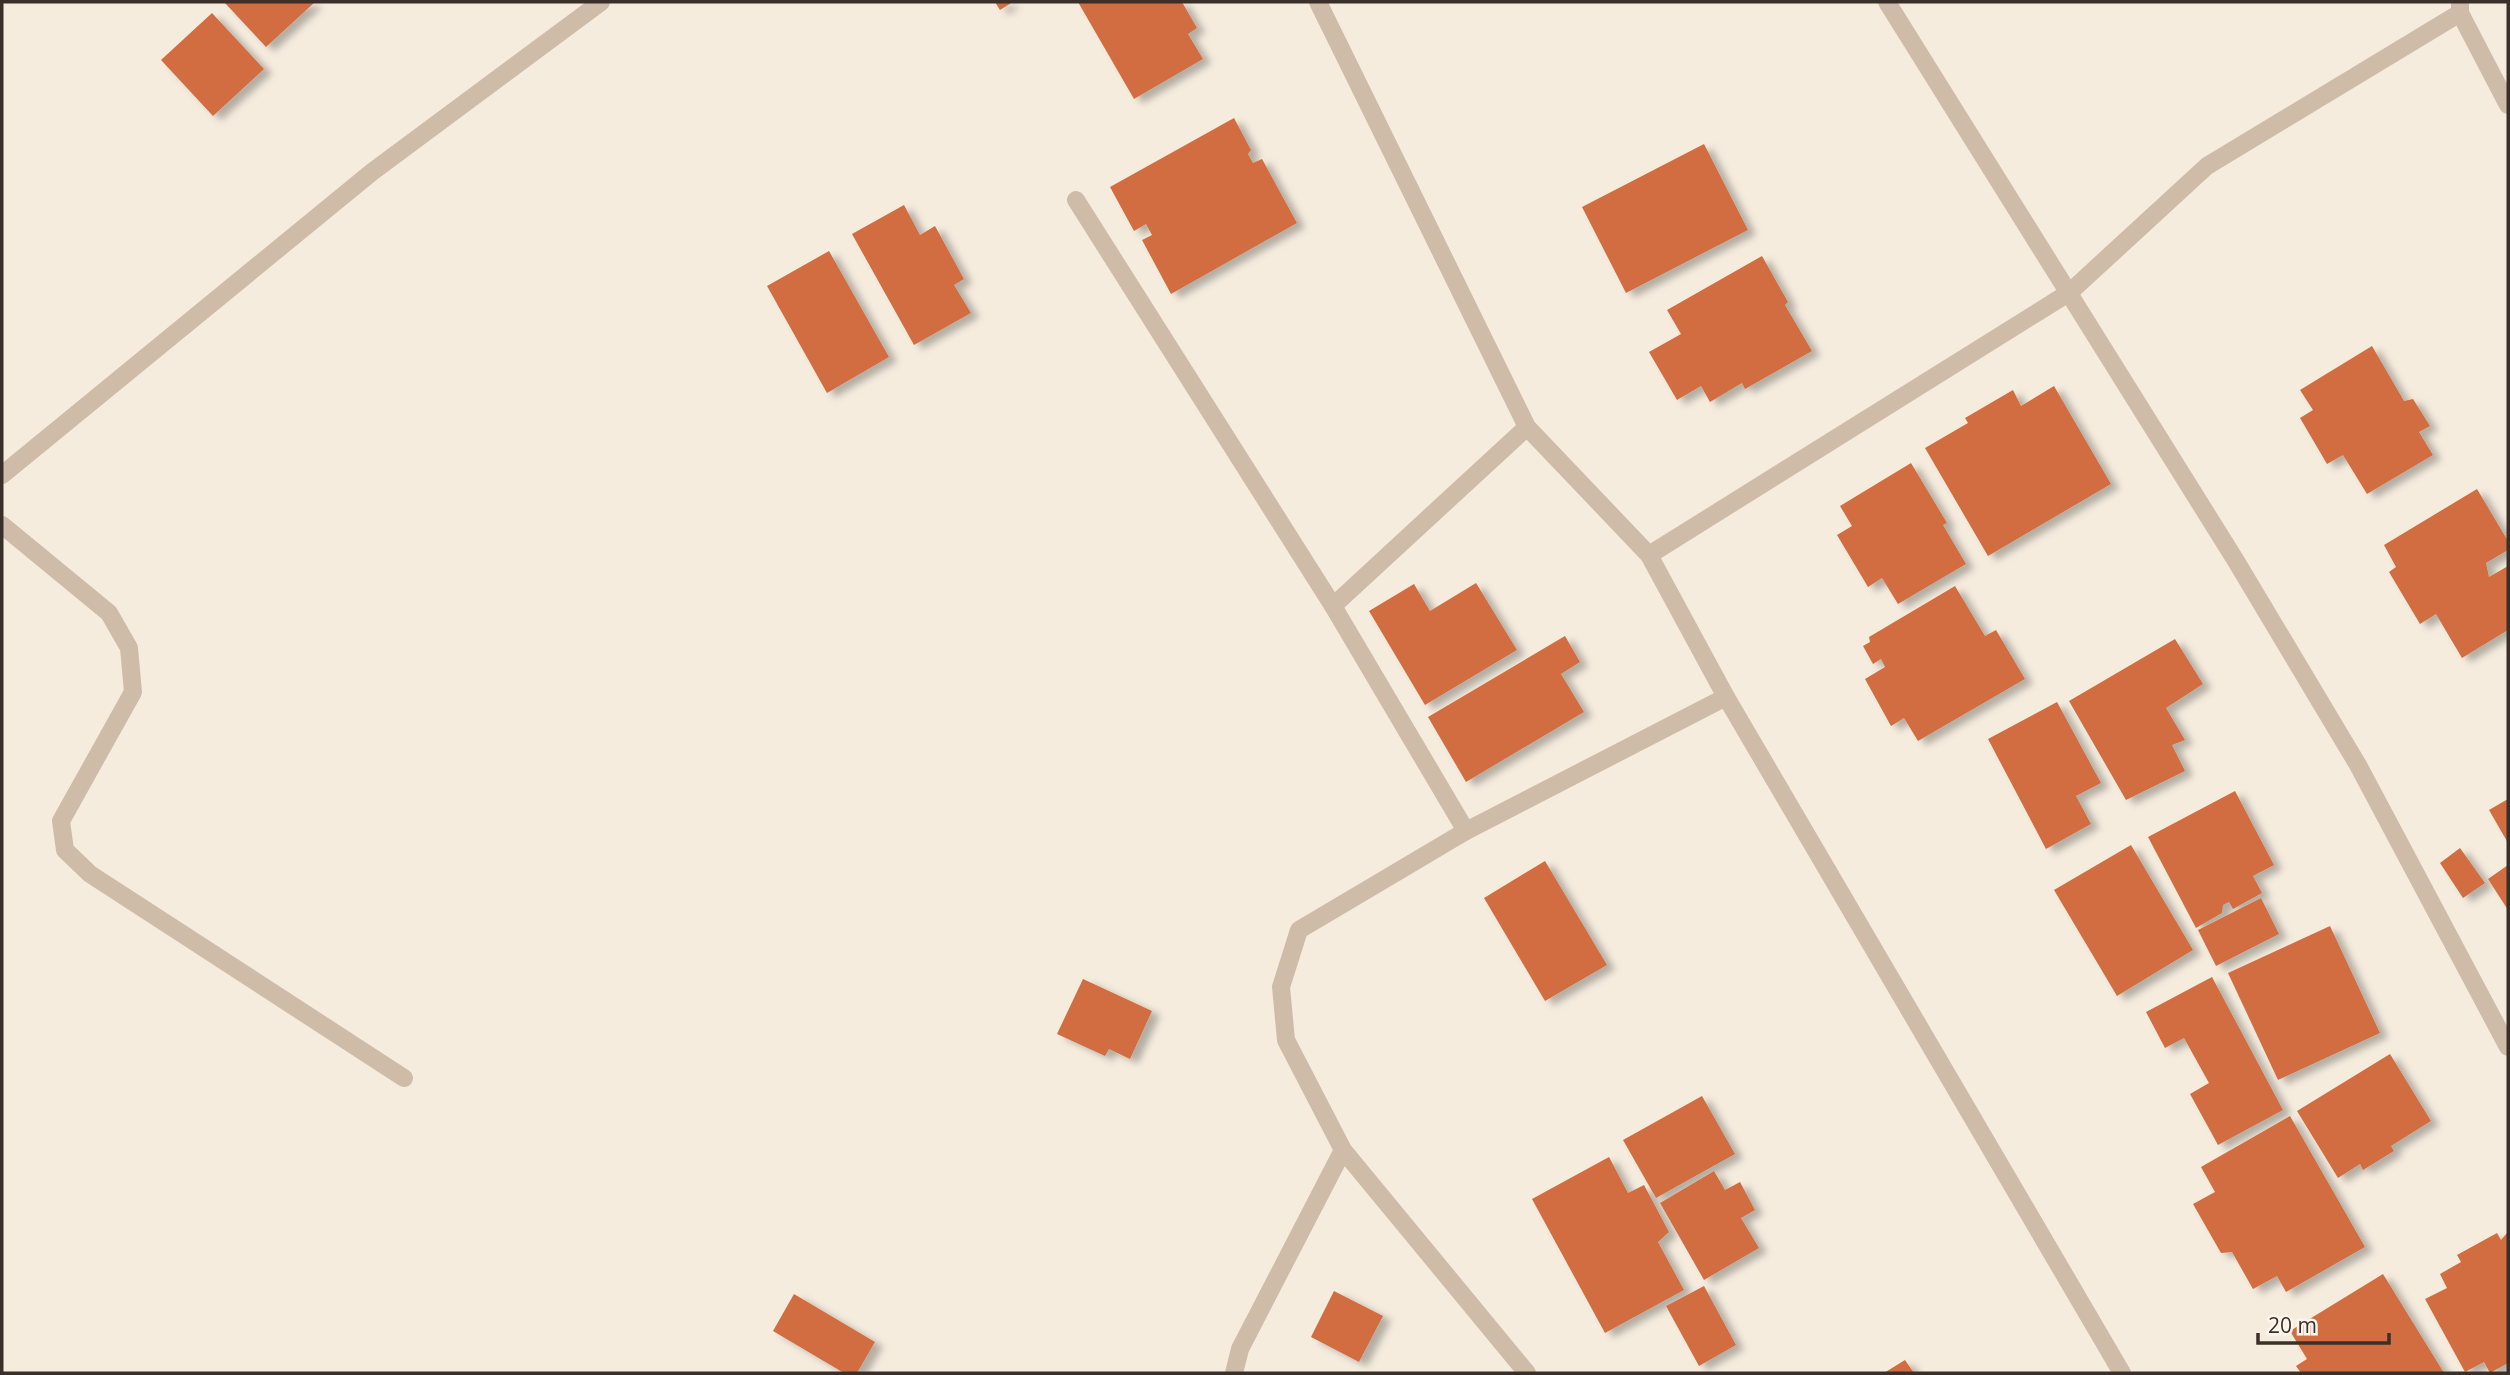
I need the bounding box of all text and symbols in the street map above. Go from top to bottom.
scale bar [2258,1302,2389,1346]
text: 20 m [2268,1311,2317,1339]

